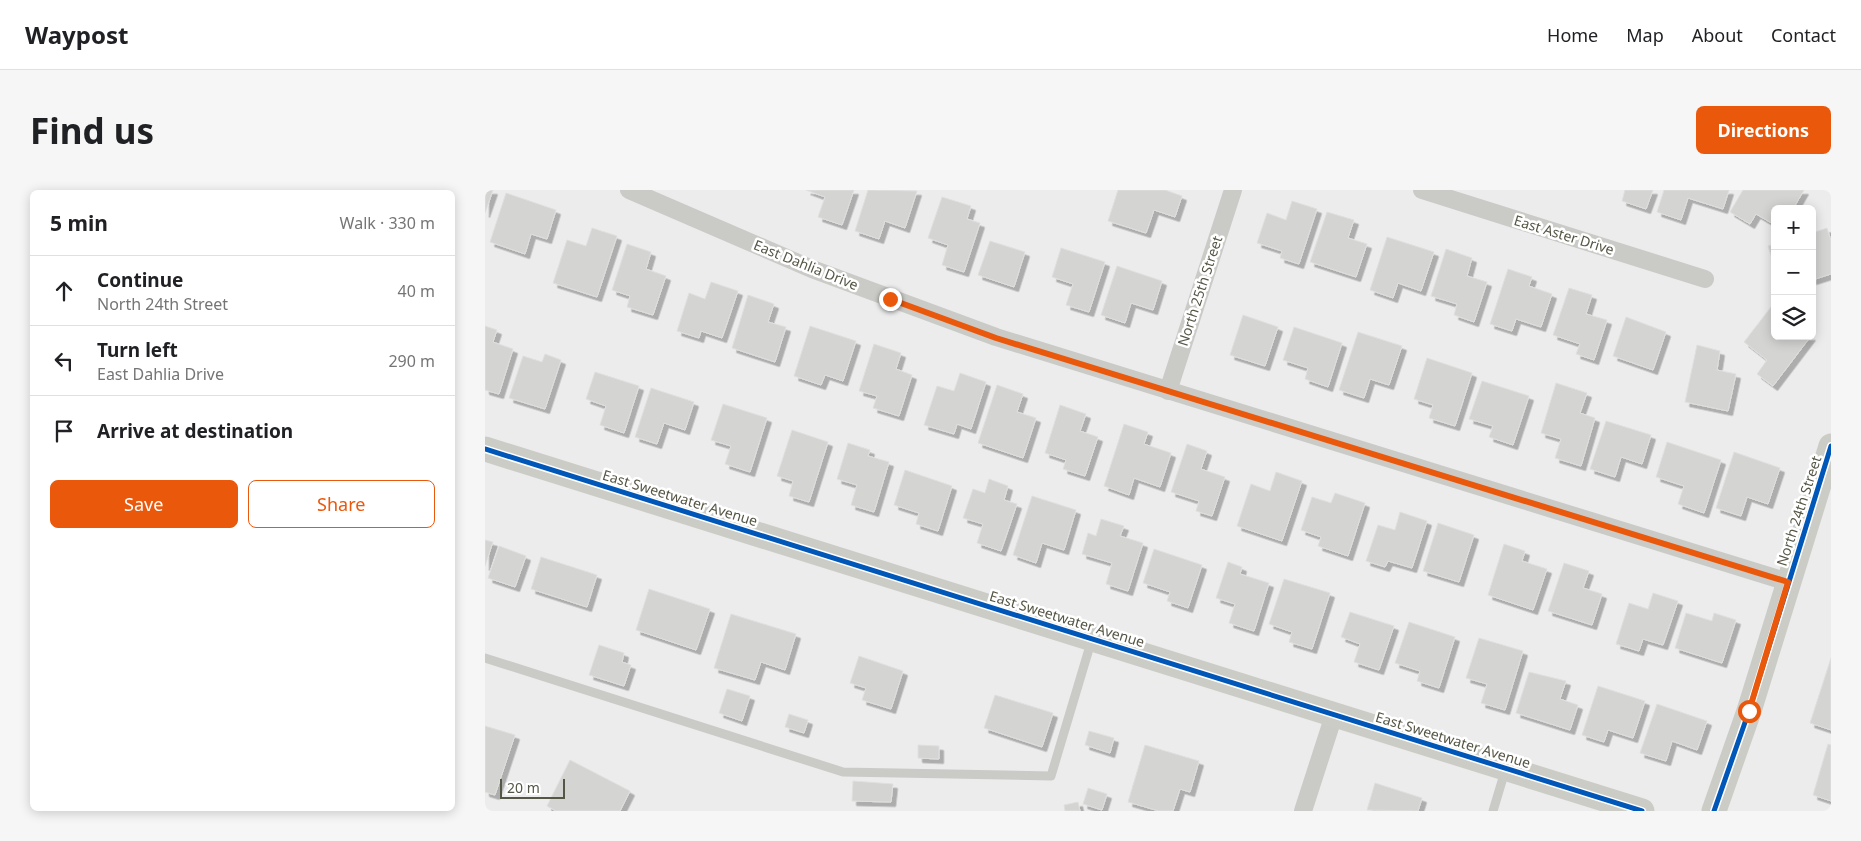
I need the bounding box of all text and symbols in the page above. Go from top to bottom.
text: Waypost [25,18,128,51]
text: Home [1547,23,1598,47]
text: Map [1626,23,1664,47]
text: About [1692,23,1743,47]
text: Contact [1771,23,1836,47]
button: Directions [1696,106,1831,154]
text: Find us [30,107,154,154]
map controls [1771,205,1816,340]
button: + [1771,205,1816,250]
text: 5 min [50,209,108,237]
street label: East Aster Drive [1512,210,1617,259]
text: Walk · 330 m [340,212,435,234]
street label: North 25th Street [1173,233,1226,348]
street label: East Dahlia Drive [751,235,861,294]
button: − [1771,250,1816,295]
text: Continue [97,267,183,293]
icon: ahead [50,277,78,305]
text: 40 m [398,280,435,302]
route end [879,288,902,311]
text: North 24th Street [97,293,228,315]
button: layers [1771,295,1816,340]
text: Turn left [97,337,178,363]
icon: left [50,347,78,375]
text: 290 m [388,350,435,372]
text: East Dahlia Drive [97,363,224,385]
icon: arrive [50,417,78,445]
text: Arrive at destination [97,418,293,444]
street label: North 24th Street [1772,453,1825,568]
street label: East Sweetwater Avenue [600,465,760,530]
button: Save [50,480,238,528]
button: Share [248,480,435,528]
street label: East Sweetwater Avenue [987,586,1147,651]
route start [1738,700,1761,723]
street label: East Sweetwater Avenue [1373,707,1533,772]
scale bar [500,776,565,799]
text: 20 m [507,778,540,797]

